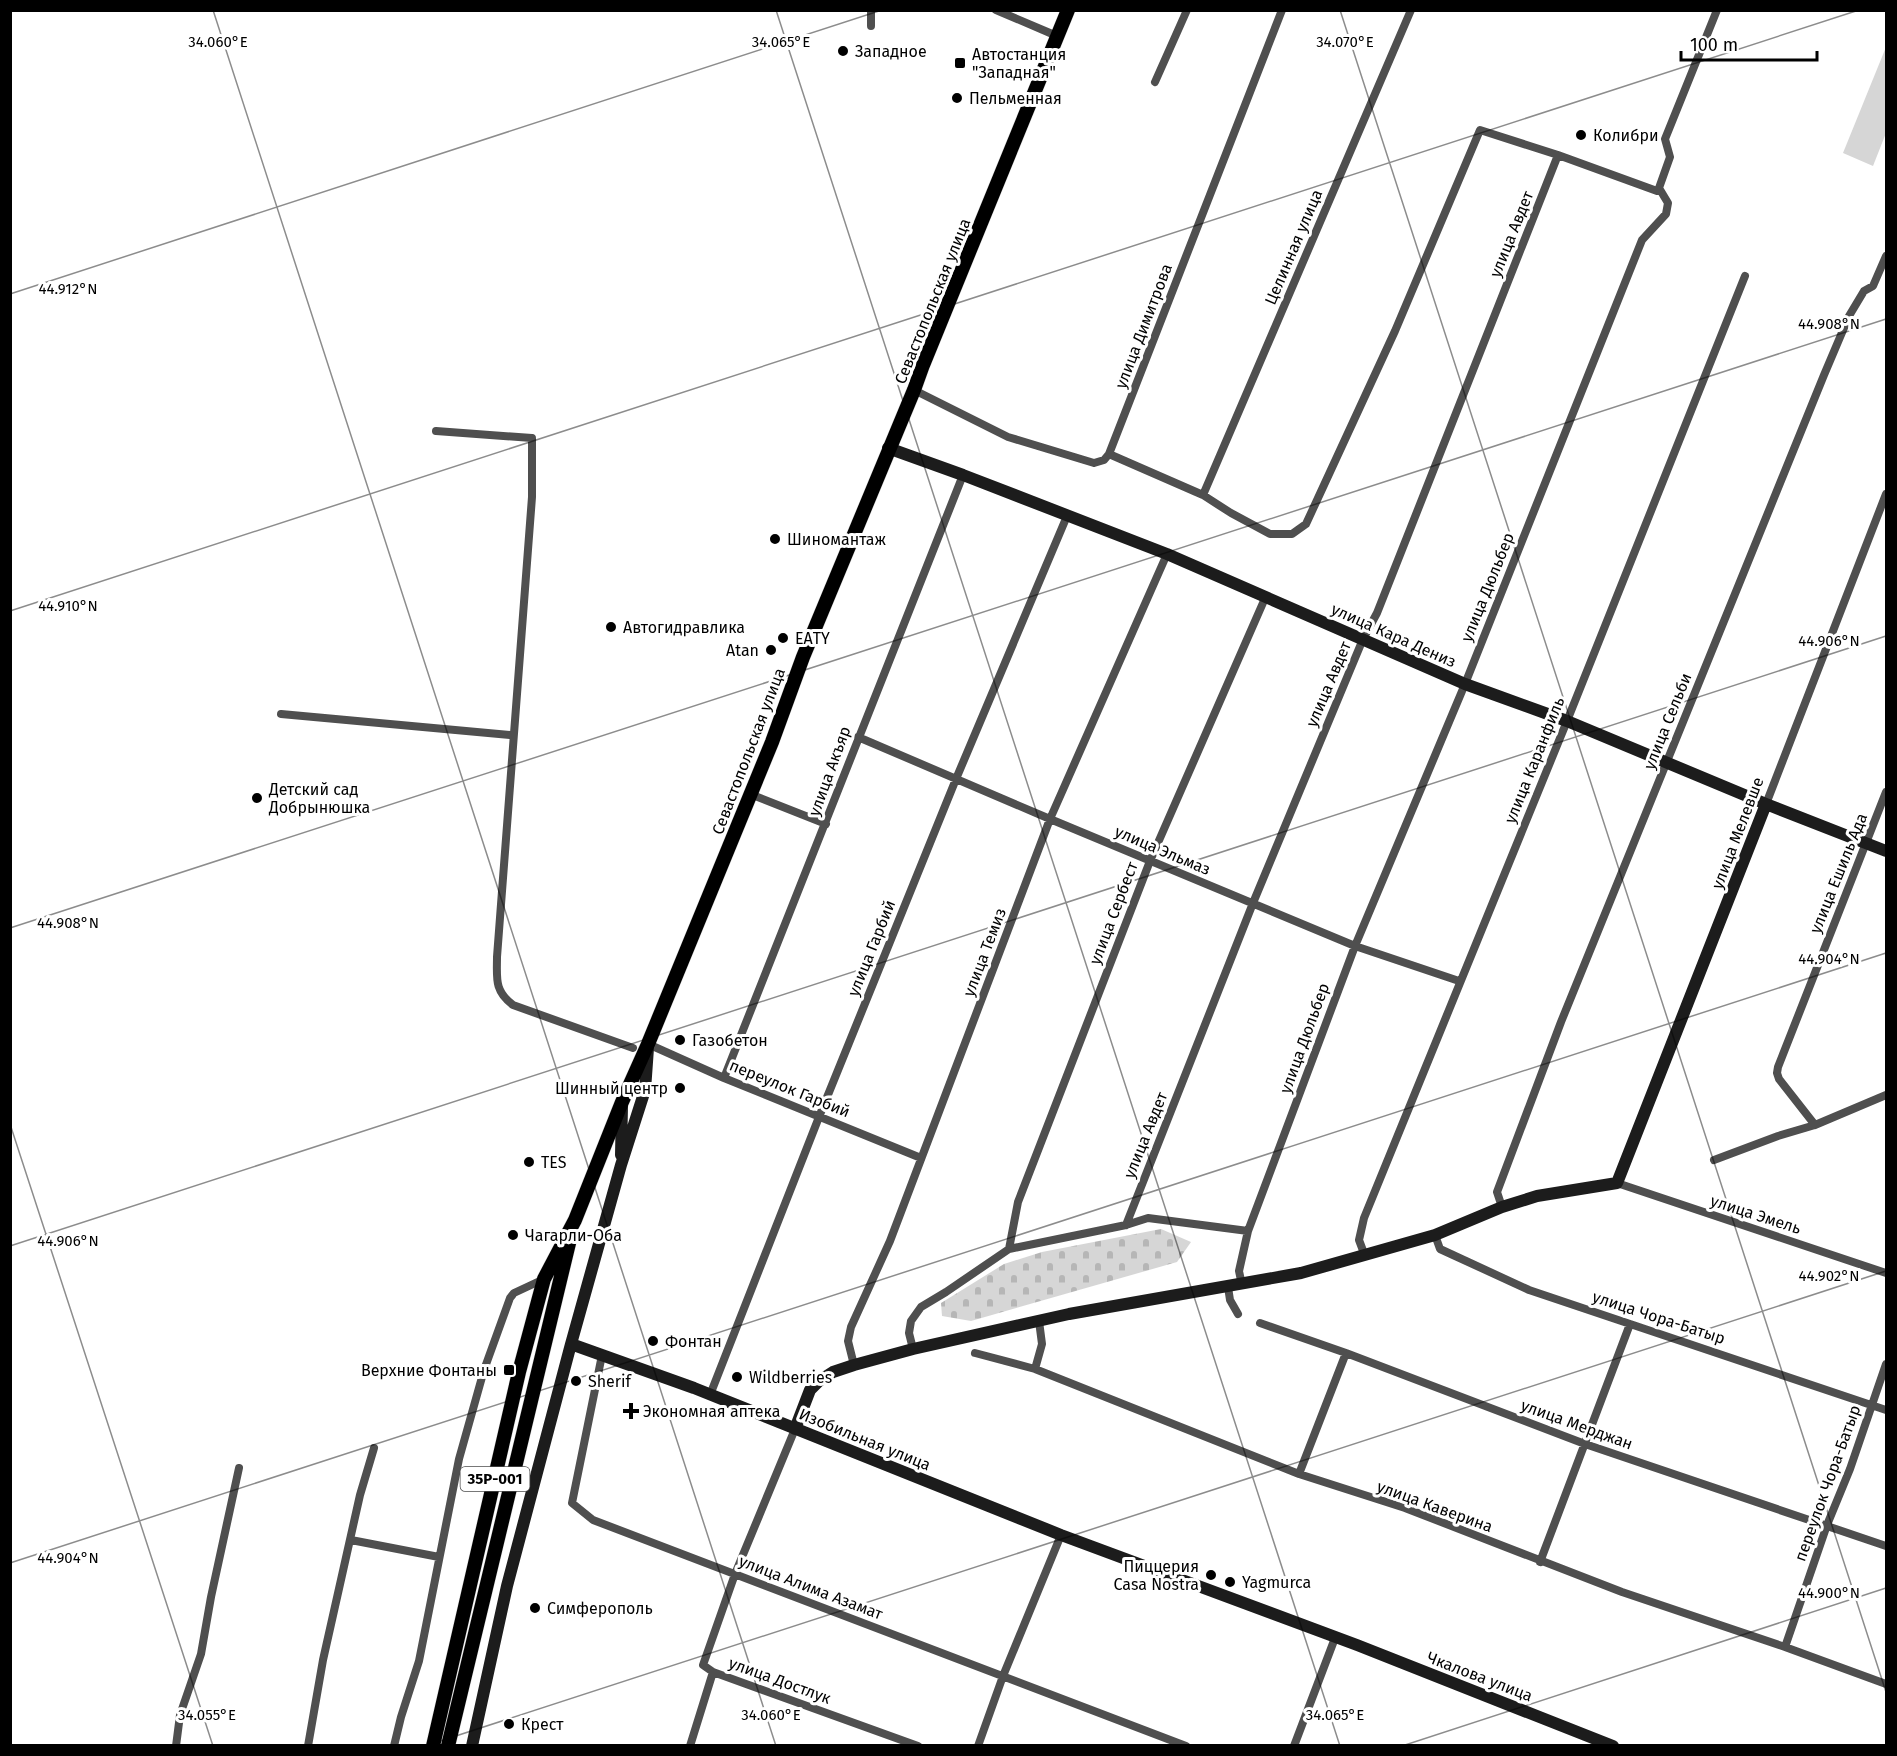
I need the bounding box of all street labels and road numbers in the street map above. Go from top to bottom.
street label: Целинная улица [1261,187,1326,308]
street label: улица Авдет [1486,188,1538,280]
street label: Севастопольская улица [891,216,974,387]
street label: улица Димитрова [1111,261,1176,391]
street label: улица Дюльбер [1457,530,1518,645]
street label: улица Кара Дениз [1328,599,1459,672]
street label: улица Авдет [1302,638,1355,730]
street label: Севастопольская улица [708,665,789,837]
street label: улица Сельби [1639,670,1695,772]
street label: улица Каранфиль [1500,694,1568,826]
street label: улица Акъяр [804,724,854,819]
street label: улица Мелевше [1707,775,1768,892]
street label: улица Ешиль Ада [1806,810,1871,936]
street label: улица Эльмаз [1112,822,1214,879]
street label: улица Сербест [1085,858,1142,967]
street label: улица Гарбий [844,897,899,999]
street label: улица Темиз [959,905,1010,999]
street label: улица Дюльбер [1276,980,1333,1096]
street label: переулок Гарбий [727,1056,853,1121]
street label: улица Авдет [1120,1089,1172,1181]
street label: улица Эмель [1708,1191,1804,1238]
street label: улица Чора-Батыр [1590,1287,1728,1348]
street label: улица Мерджан [1518,1395,1635,1454]
street label: переулок Чора-Батыр [1790,1403,1865,1564]
street label: Изобильная улица [796,1404,933,1475]
road number: 35Р-001 [460,1467,530,1491]
street label: улица Каверина [1374,1477,1495,1536]
street label: улица Алима Азамат [736,1551,886,1624]
street label: Чкалова улица [1424,1648,1535,1705]
street label: улица Достлук [726,1653,834,1708]

